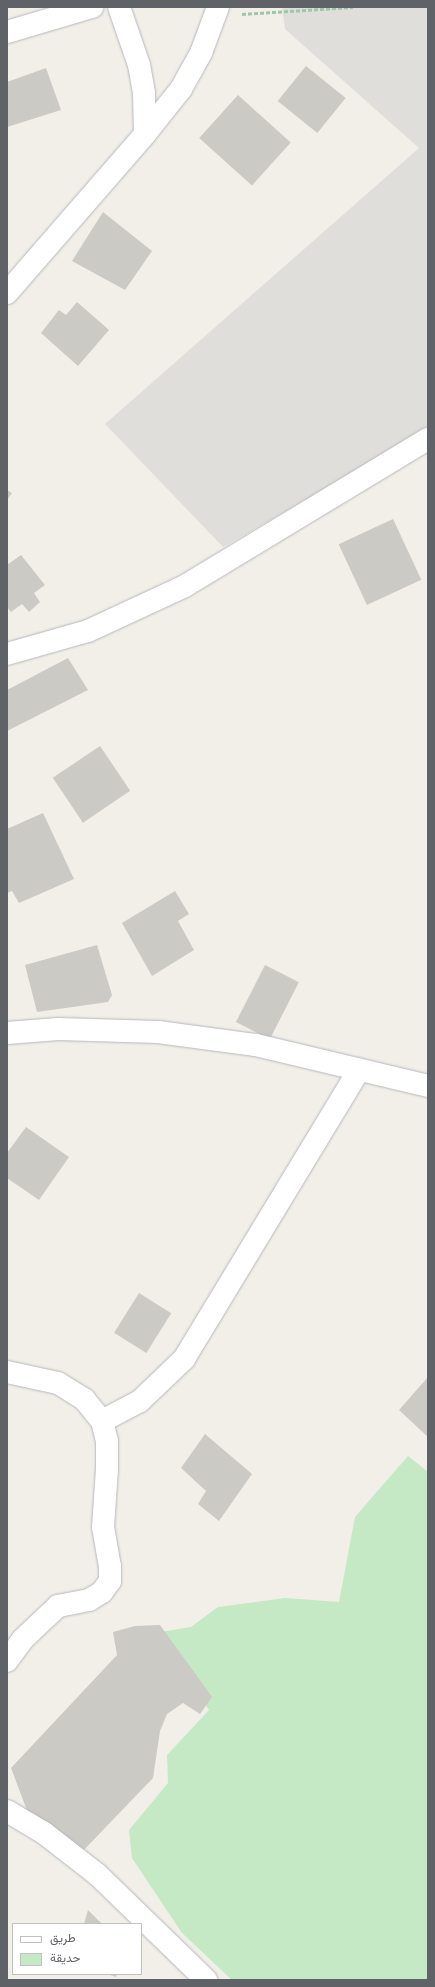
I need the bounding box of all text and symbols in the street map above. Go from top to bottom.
legend [12,1923,142,1975]
text: طريق [50,1930,75,1944]
text: حديقة [50,1950,80,1964]

